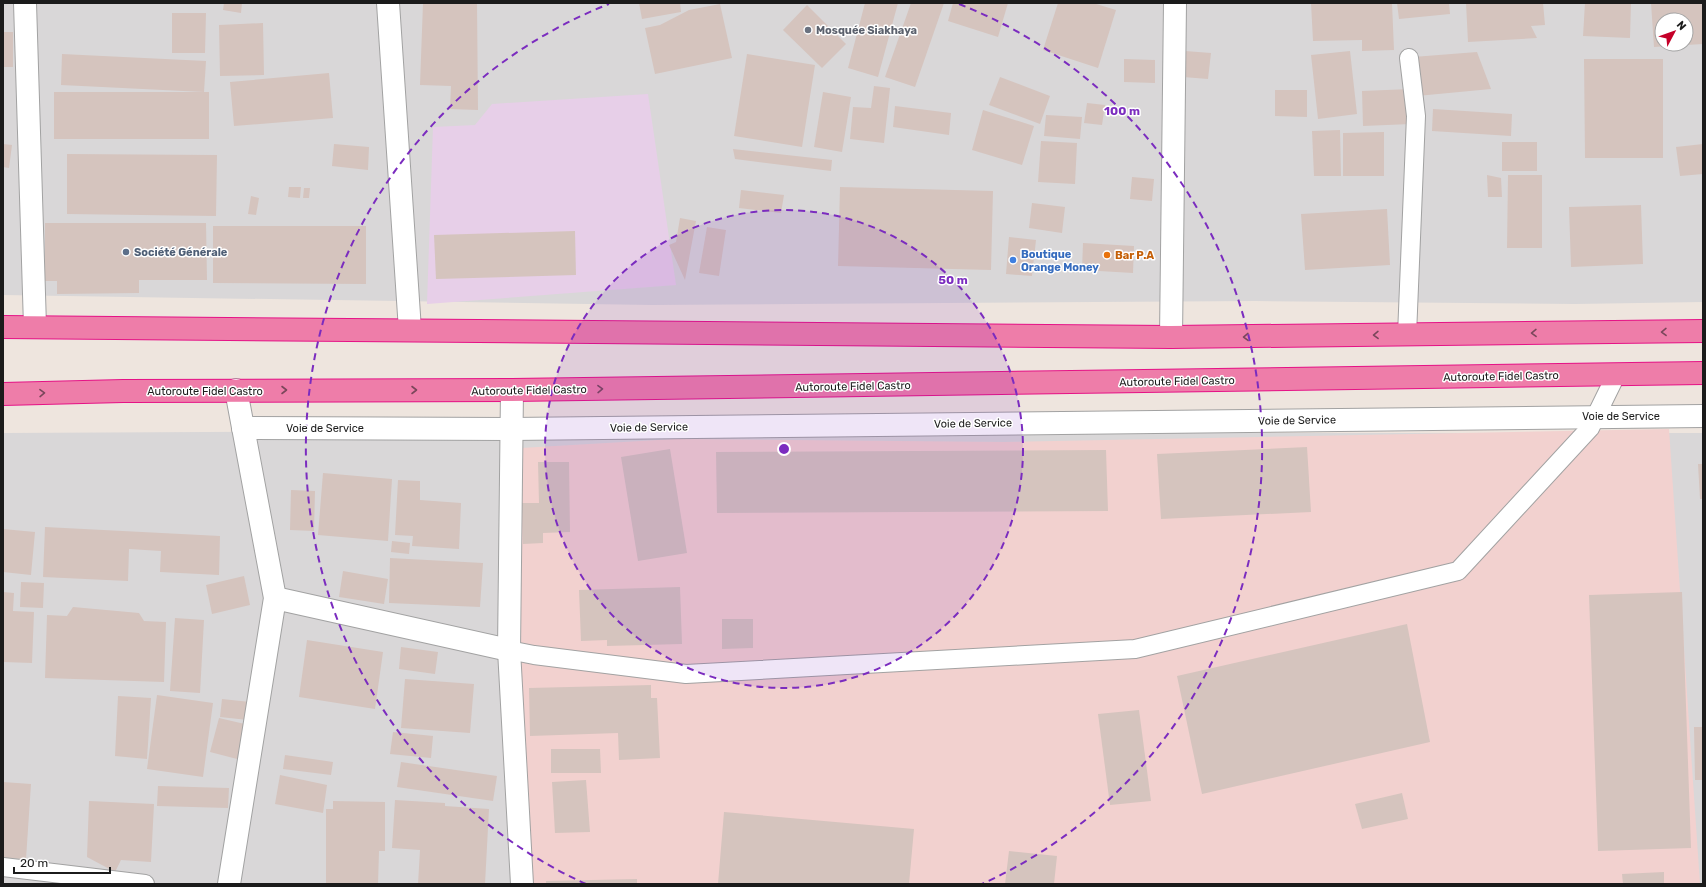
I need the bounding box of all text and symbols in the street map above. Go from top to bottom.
north arrow [1654,12,1694,52]
text: N [1674,19,1689,33]
place label: Mosquée Siakhaya [816,24,917,37]
marker: Mosquée Siakhaya [803,25,813,35]
text: 100 m [1104,104,1140,118]
place label: Société Générale [134,246,228,259]
marker: Société Générale [121,247,131,257]
place label: Boutique Orange Money [1021,248,1099,274]
place label: Bar P.A [1115,249,1154,262]
marker: Bar P.A [1102,250,1112,260]
marker: Boutique Orange Money [1008,255,1018,265]
text: 50 m [938,273,968,287]
one-way arrow [1661,328,1667,336]
one-way arrow [1531,329,1537,337]
one-way arrow [1373,331,1379,339]
one-way arrow [1243,332,1249,341]
street label: Autoroute Fidel Castro [1443,369,1559,384]
street label: Autoroute Fidel Castro [1119,374,1235,389]
street label: Autoroute Fidel Castro [795,379,911,394]
street label: Autoroute Fidel Castro [471,383,587,398]
street label: Autoroute Fidel Castro [147,385,263,398]
one-way arrow [597,385,603,393]
one-way arrow [281,386,287,394]
one-way arrow [411,386,417,394]
one-way arrow [39,389,45,397]
street label: Voie de Service [1582,410,1660,423]
street label: Voie de Service [1258,413,1336,428]
street label: Voie de Service [934,416,1012,431]
street label: Voie de Service [610,420,688,435]
street label: Voie de Service [286,422,364,435]
centre of rings [777,442,791,456]
scale bar [14,849,110,875]
text: 20 m [20,856,48,870]

